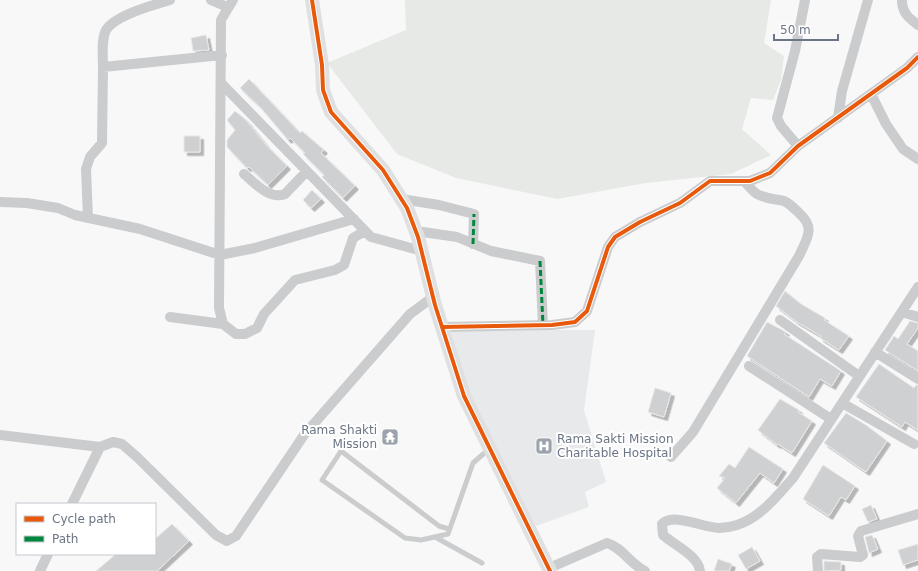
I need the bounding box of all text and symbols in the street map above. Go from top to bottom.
scale bar [774,16,838,42]
text: 50 m [780,23,811,37]
place label: Rama Shakti Mission [301,423,377,451]
temple icon: Rama Shakti Mission [380,427,400,447]
place label: Rama Sakti Mission Charitable Hospital [557,432,674,460]
hospital icon: Rama Sakti Mission Charitable Hospital [534,436,554,456]
legend [16,503,156,555]
text: Cycle path [52,512,116,526]
text: Path [52,532,78,546]

